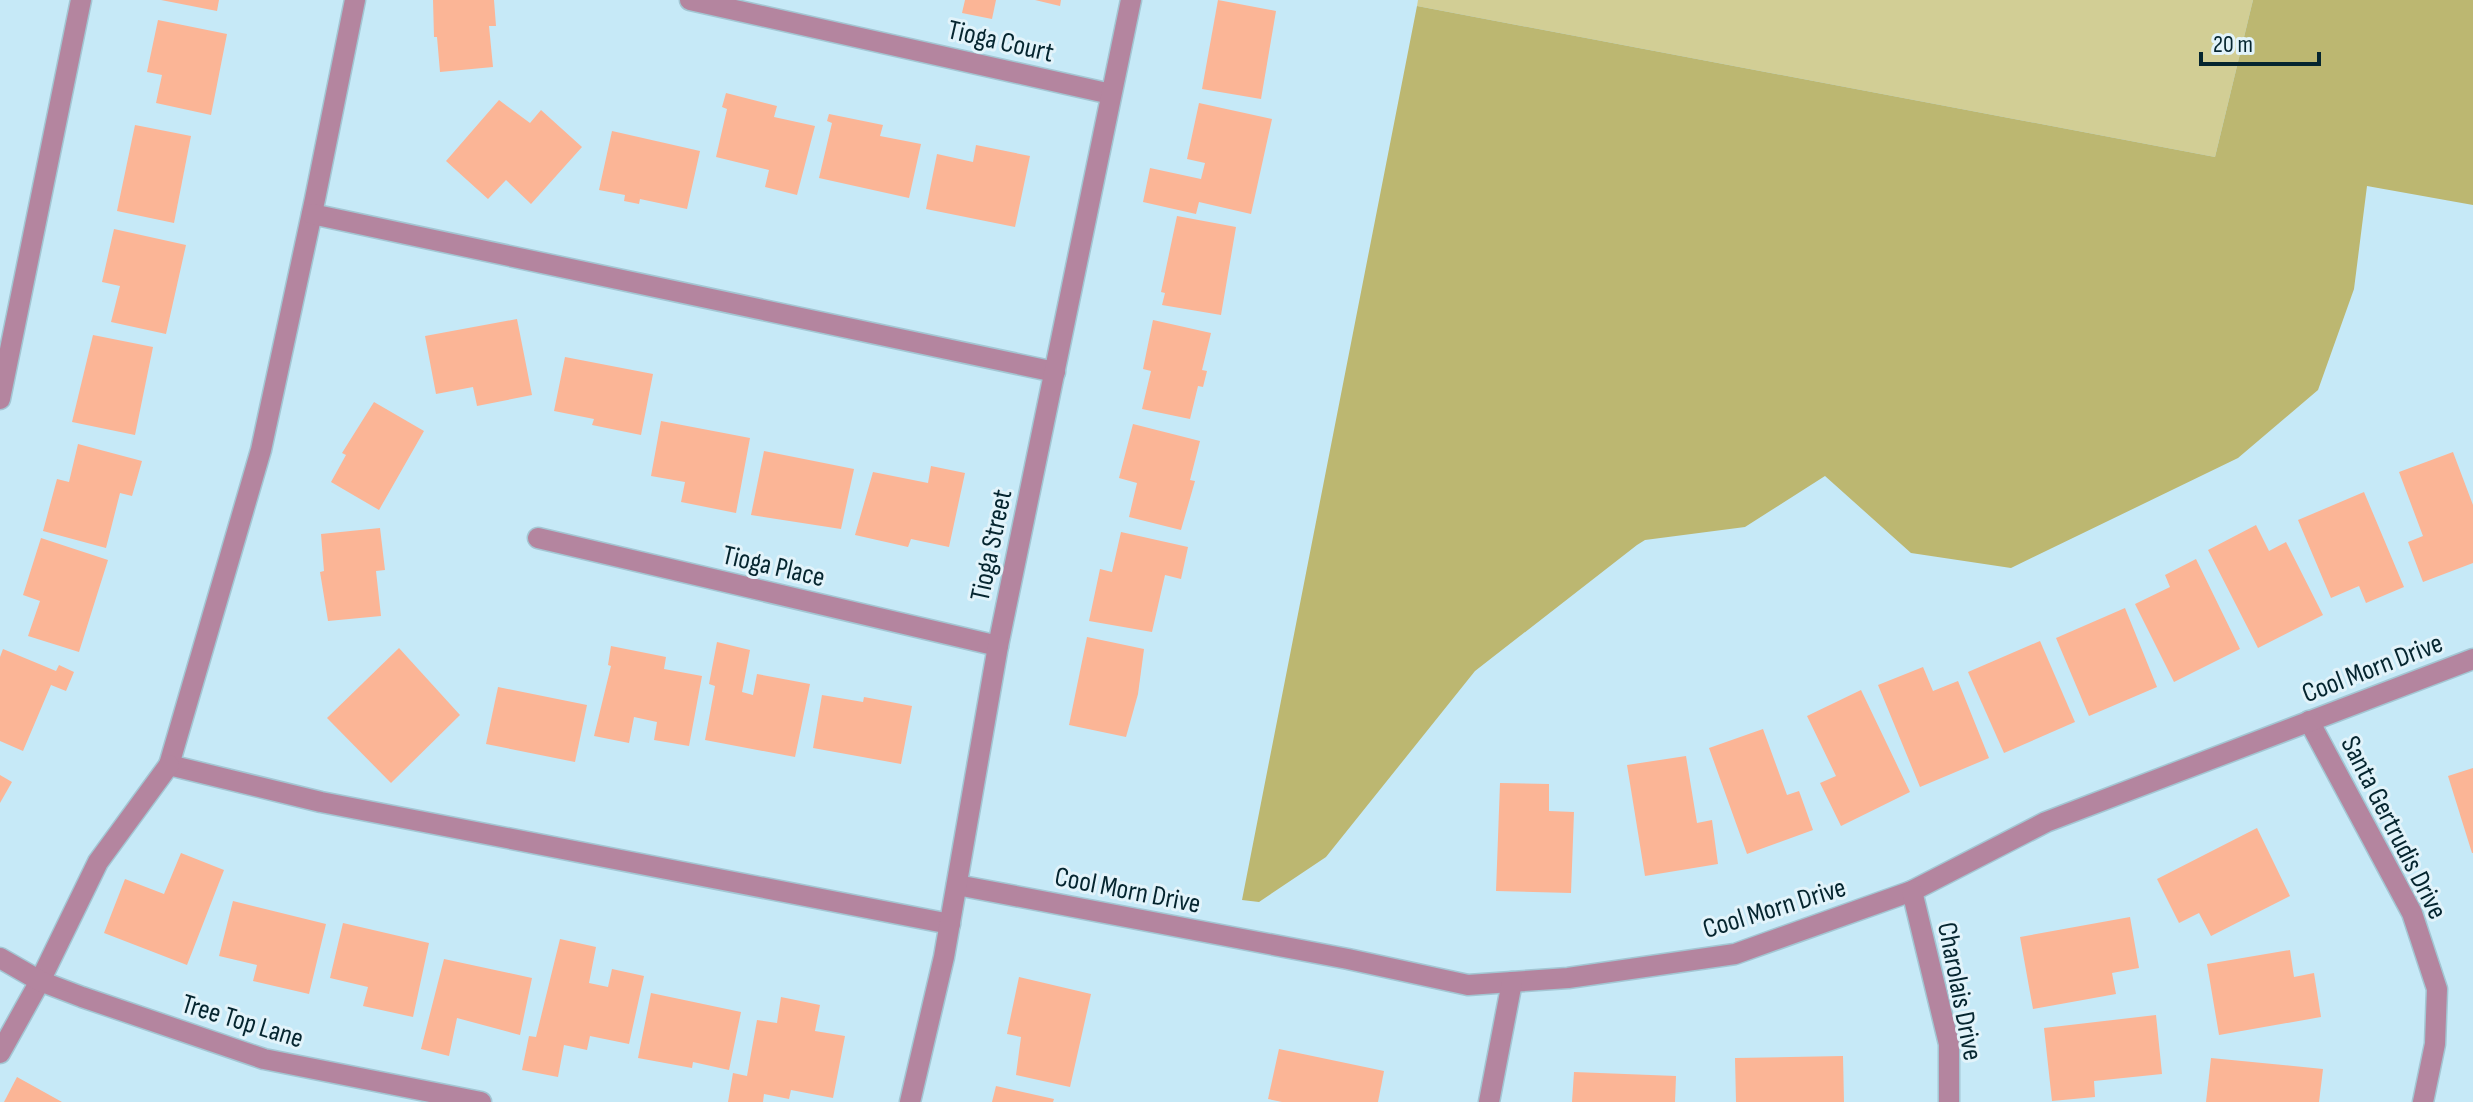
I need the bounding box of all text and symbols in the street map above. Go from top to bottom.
street label: Tioga Court [944,13,1057,70]
scale bar [2201,16,2319,66]
text: 20 m [2213,30,2253,59]
street label: Tioga Street [964,487,1019,604]
street label: Tioga Place [719,539,828,594]
street label: Cool Morn Drive [2298,627,2447,710]
street label: Santa Gertrudis Drive [2333,731,2454,925]
street label: Cool Morn Drive [1052,860,1203,921]
street label: Cool Morn Drive [1699,871,1850,946]
street label: Charolais Drive [1930,919,1989,1063]
street label: Tree Top Lane [178,987,307,1056]

